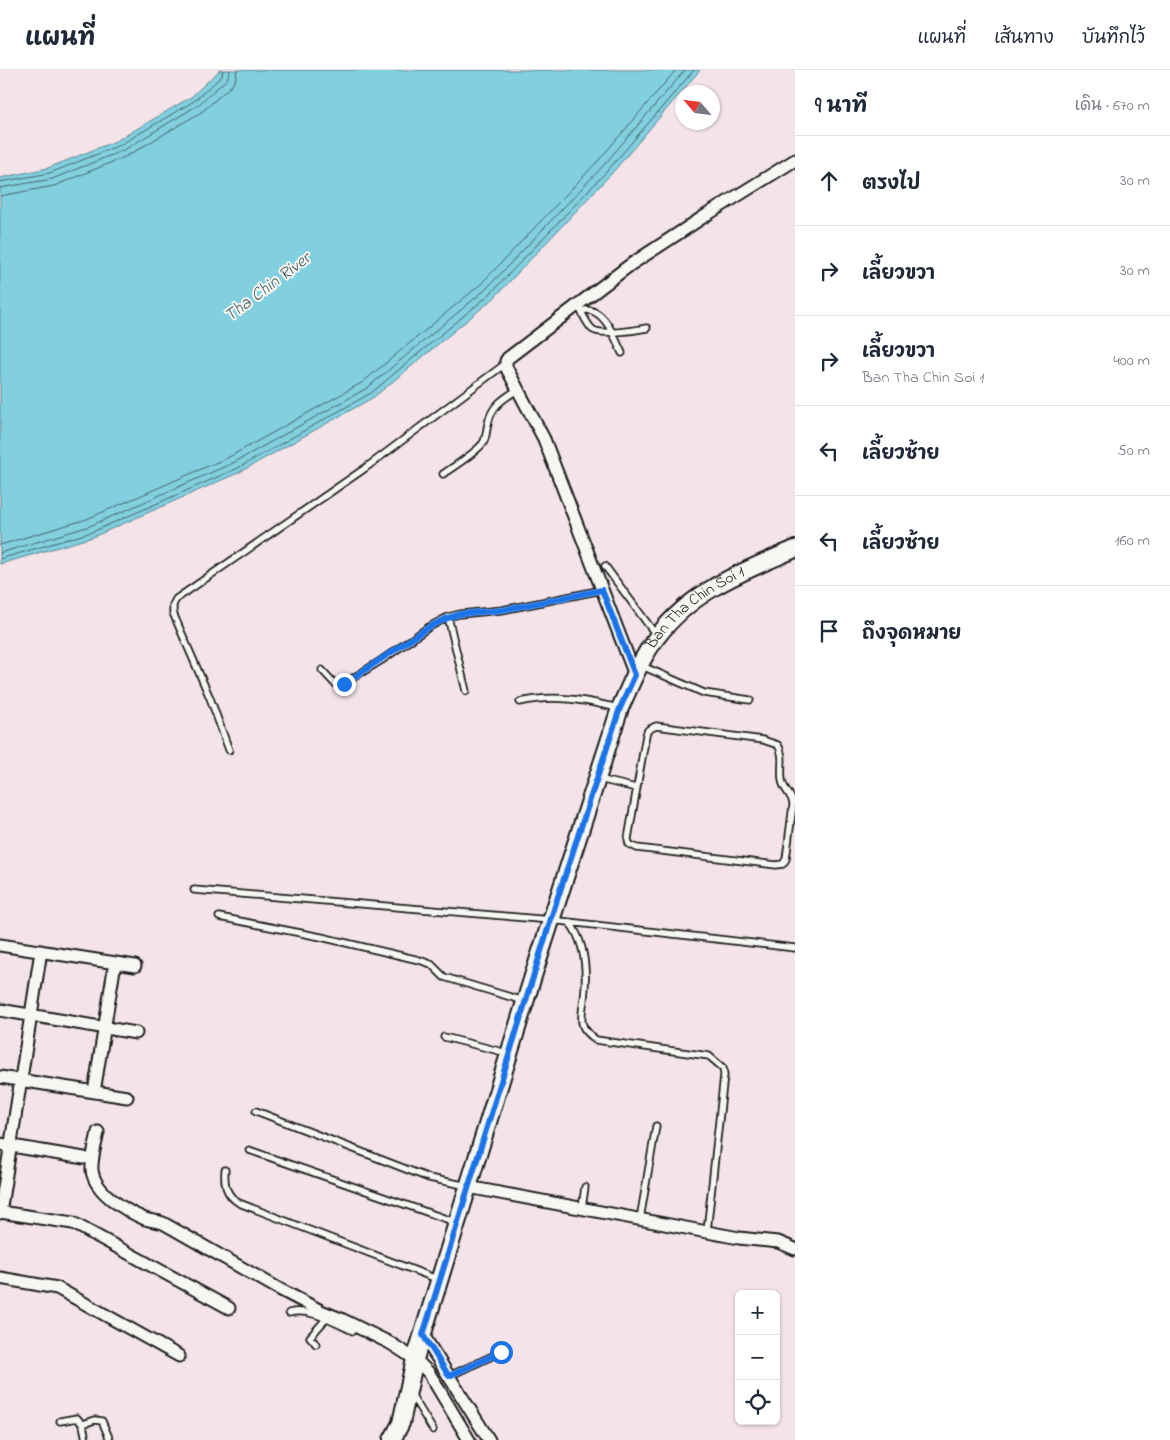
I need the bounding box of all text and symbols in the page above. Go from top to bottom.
text: แผนที่ [25,22,95,57]
text: แผนที่ [918,26,966,52]
text: เส้นทาง [994,26,1054,52]
text: บันทึกไว้ [1082,26,1145,52]
north arrow [675,85,720,130]
text: 9 นาที [815,92,867,122]
text: เดิน · 670 m [1075,94,1150,118]
icon: ahead [815,167,843,195]
text: 30 m [1120,169,1150,193]
text: ตรงไป [862,171,920,198]
water label: Tha Chin River [219,245,319,329]
icon: right [815,257,843,285]
text: 30 m [1120,259,1150,283]
text: เลี้ยวขวา [862,261,935,288]
text: เลี้ยวขวา [862,339,935,366]
icon: right [815,347,843,375]
text: 400 m [1113,349,1150,373]
text: Ban Tha Chin Soi 1 [862,366,984,390]
icon: left [815,437,843,465]
text: 50 m [1118,439,1150,463]
text: เลี้ยวซ้าย [862,441,939,468]
icon: left [815,527,843,555]
text: 160 m [1115,529,1150,553]
text: เลี้ยวซ้าย [862,531,939,558]
street label: Ban Tha Chin Soi 1 [639,561,749,655]
icon: arrive [815,617,843,645]
text: ถึงจุดหมาย [862,621,961,648]
route end [333,673,356,696]
map controls [735,1290,780,1425]
button: + [735,1290,780,1335]
button: − [735,1335,780,1380]
route start [490,1341,513,1364]
button: locate [735,1380,780,1425]

